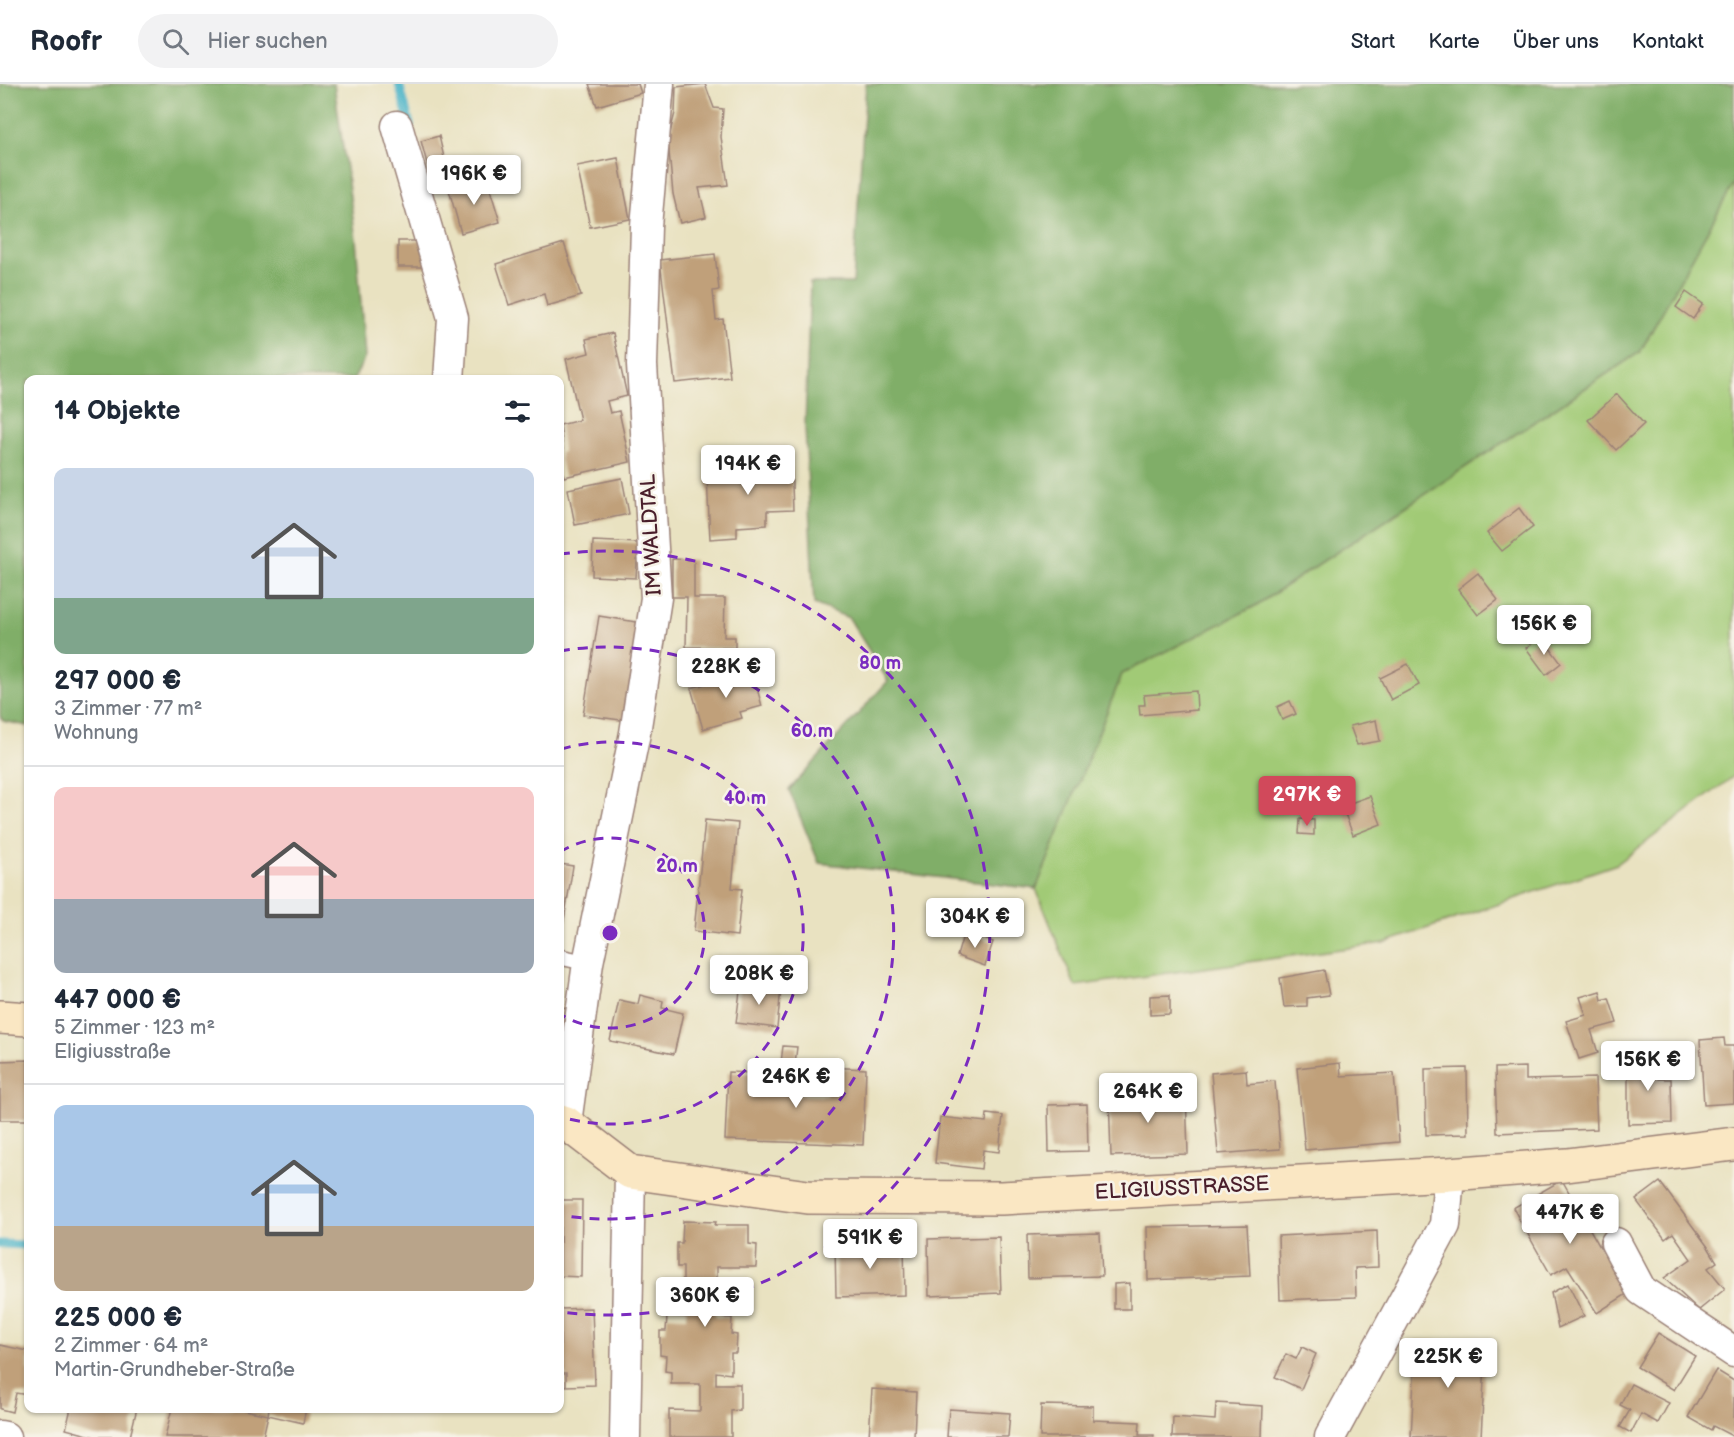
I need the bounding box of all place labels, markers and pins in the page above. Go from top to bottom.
pin: 196K € [425,155,523,206]
pin: 194K € [699,445,797,496]
pin: 156K € [1495,605,1593,656]
pin: 228K € [677,648,775,699]
pin: 297K € [1258,776,1356,827]
pin: 304K € [926,898,1024,949]
centre of rings [600,923,620,943]
pin: 208K € [710,955,808,1006]
pin: 156K € [1599,1041,1697,1092]
pin: 246K € [747,1058,845,1109]
pin: 264K € [1099,1073,1197,1124]
pin: 447K € [1521,1194,1619,1245]
pin: 591K € [821,1219,919,1270]
pin: 360K € [656,1277,754,1328]
pin: 225K € [1399,1338,1497,1389]

